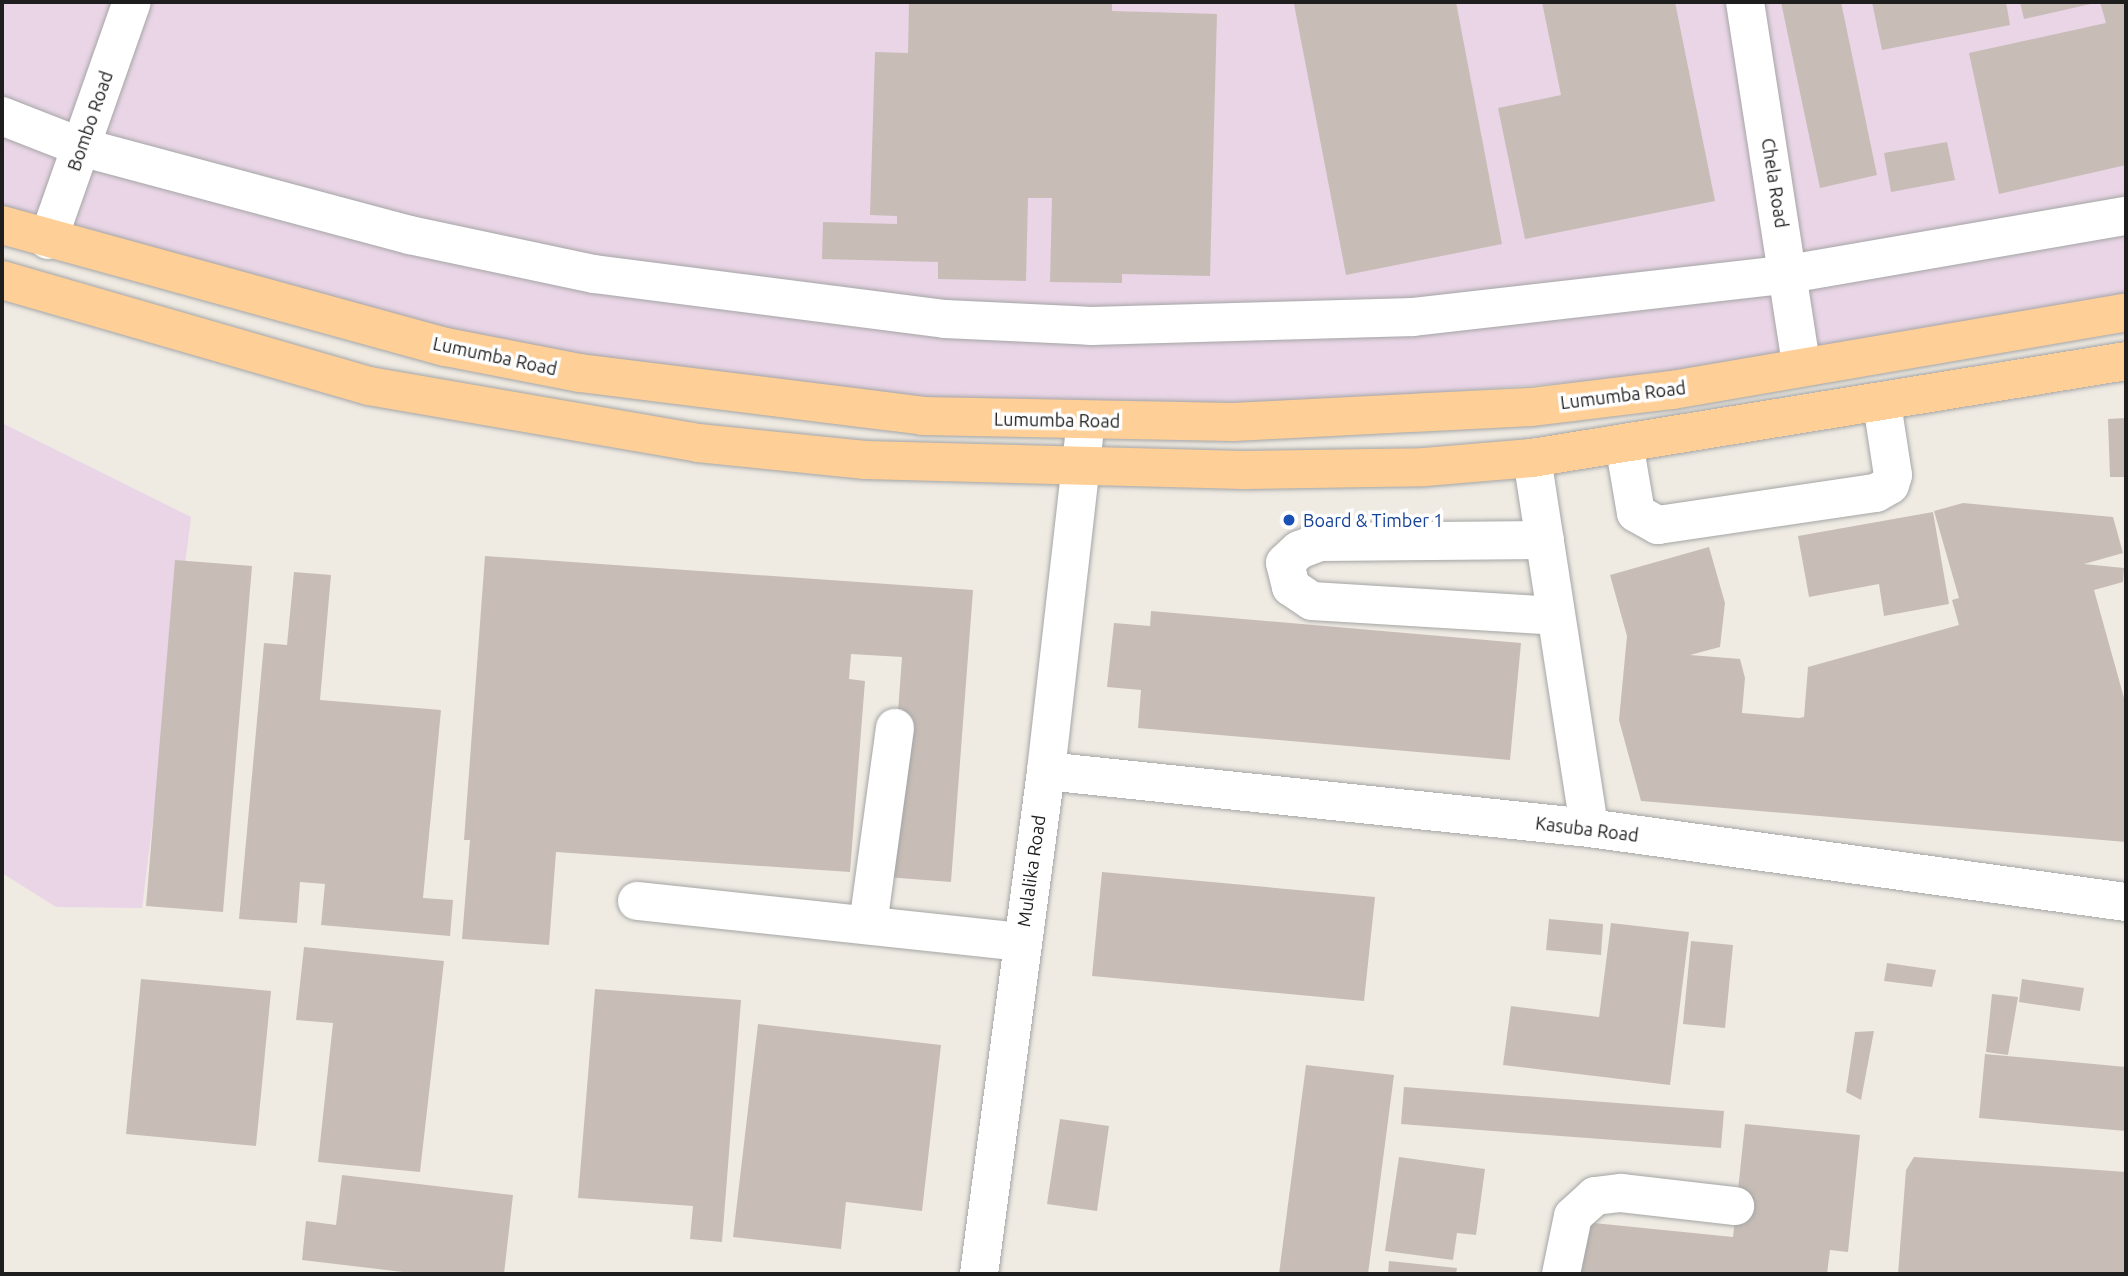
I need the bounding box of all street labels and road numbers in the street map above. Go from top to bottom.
street label: Bombo Road [63,68,117,174]
street label: Chela Road [1757,136,1793,230]
street label: Lumumba Road [431,332,559,380]
street label: Lumumba Road [1559,377,1687,413]
street label: Lumumba Road [994,408,1120,432]
street label: Kasuba Road [1534,812,1640,846]
street label: Mulalika Road [1012,814,1050,928]

